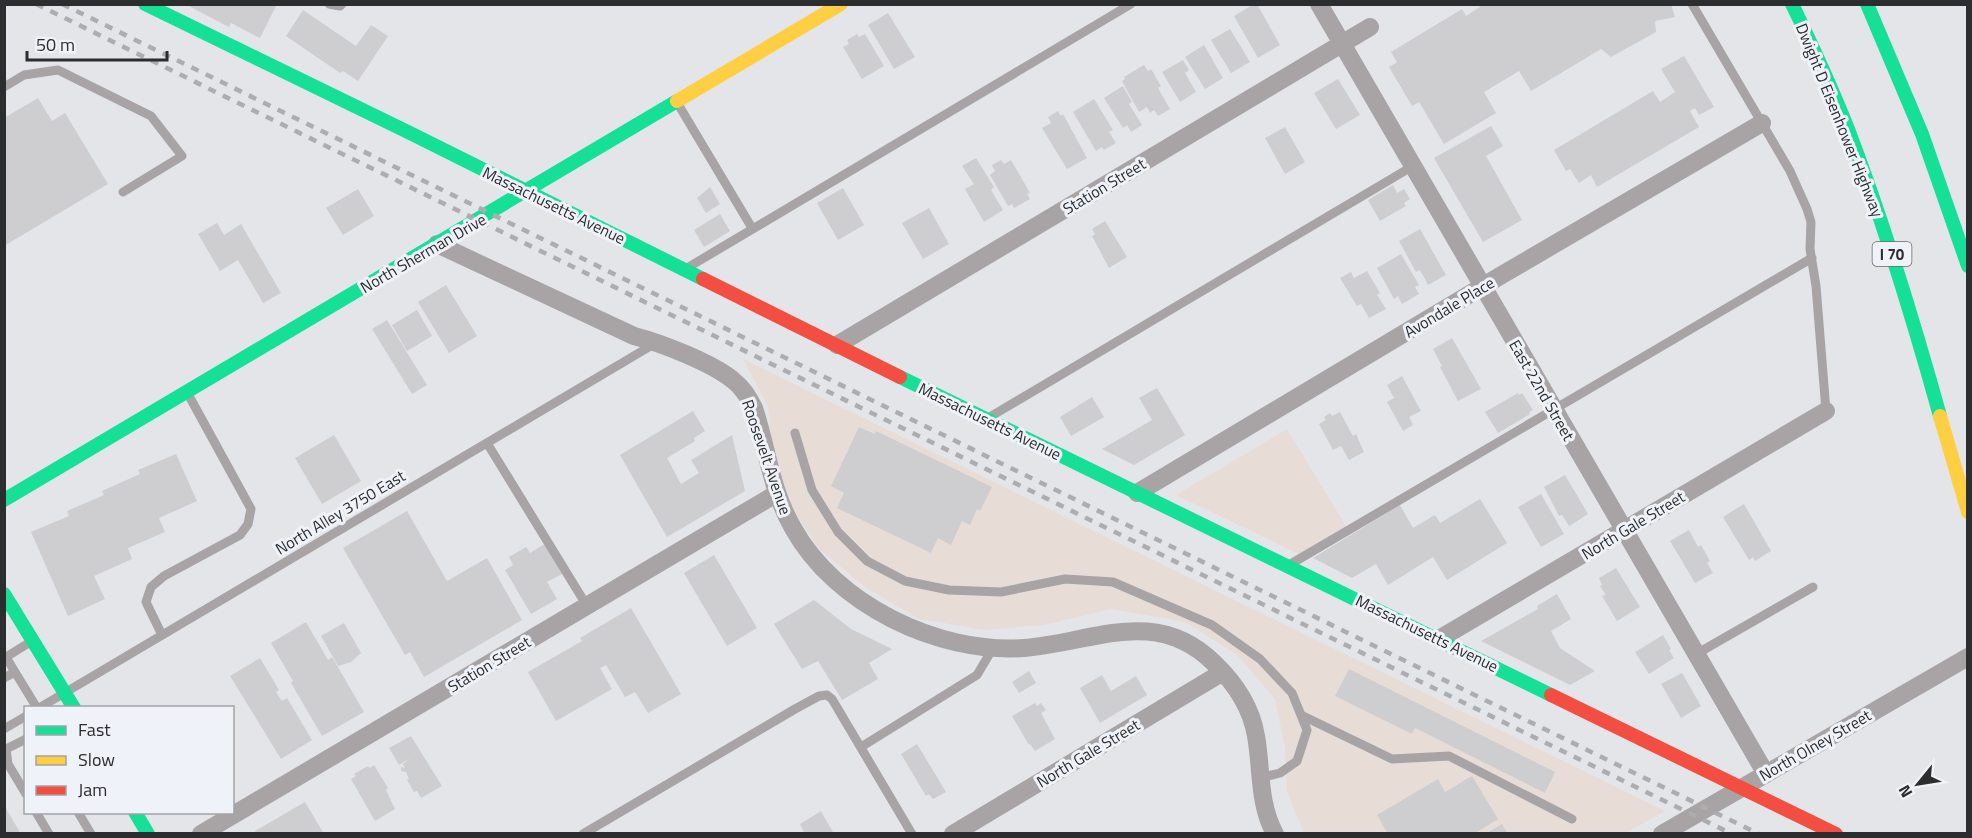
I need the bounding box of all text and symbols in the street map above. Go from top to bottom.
street label: Dwight D Eisenhower Highway [1790,19,1890,221]
scale bar [27,24,166,62]
text: 50 m [36,31,75,58]
street label: Station Street [1058,152,1150,220]
street label: Massachusetts Avenue [479,160,629,250]
street label: North Sherman Drive [356,207,490,299]
road number: I 70 [1872,242,1912,266]
street label: Avondale Place [1399,271,1499,343]
street label: East 22nd Street [1503,335,1581,445]
street label: Massachusetts Avenue [915,376,1065,466]
street label: Roosevelt Avenue [736,396,798,518]
street label: North Alley 3750 East [270,463,410,560]
street label: North Gale Street [1577,484,1690,565]
street label: Massachusetts Avenue [1352,588,1502,678]
street label: Station Street [443,630,535,698]
street label: North Olney Street [1755,703,1876,787]
legend [24,706,234,814]
street label: North Gale Street [1032,712,1145,793]
text: Fast [78,716,111,743]
text: Slow [78,746,115,773]
north arrow [1888,754,1948,814]
text: Jam [78,776,107,803]
text: N [1892,781,1918,802]

